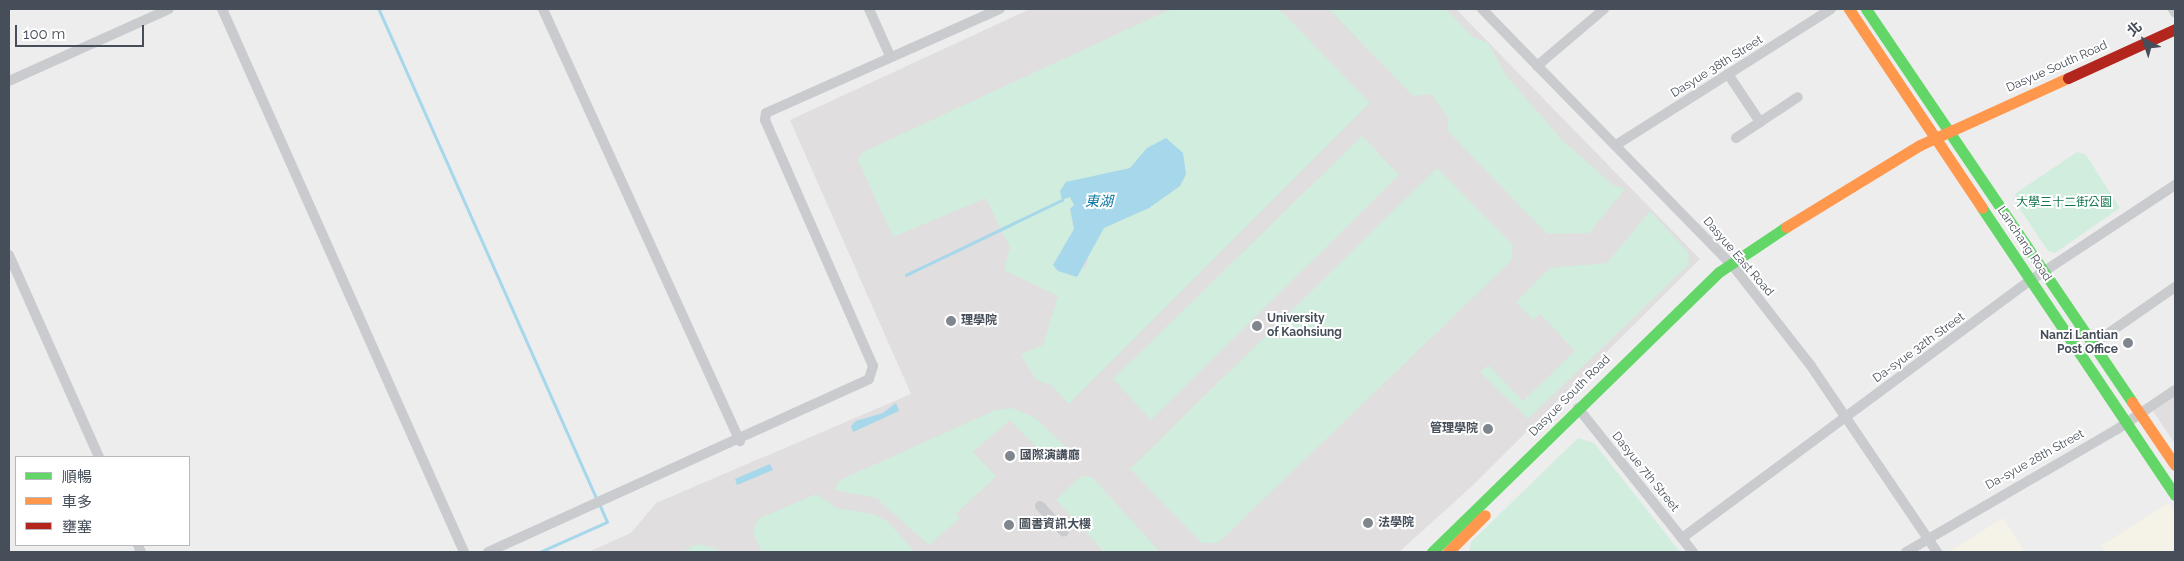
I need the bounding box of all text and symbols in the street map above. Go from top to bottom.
scale bar [18,15,146,47]
north arrow [2119,15,2169,65]
text: 北 [2124,18,2145,39]
text: 100 m [23,25,65,43]
street label: Dasyue 38th Street [1669,33,1765,101]
street label: Dasyue South Road [2004,38,2110,96]
water label: 東湖 [1085,193,1113,209]
park label: 大學三十二街公園 [2016,196,2112,210]
street label: Lanchang Road [1994,204,2054,284]
street label: Dasyue East Road [1700,215,1776,299]
street label: Da-syue 32th Street [1870,310,1968,386]
place label: University of Kaohsiung [1267,312,1342,340]
place label: 理學院 [961,314,997,328]
marker: 理學院 [945,315,957,327]
marker: University of Kaohsiung [1251,320,1263,332]
place label: Nanzi Lantian Post Office [2040,329,2118,357]
marker: Nanzi Lantian Post Office [2122,337,2134,349]
street label: Dasyue South Road [1526,352,1614,440]
place label: 管理學院 [1430,422,1478,436]
marker: 管理學院 [1482,423,1494,435]
street label: Da-syue 28th Street [1983,427,2087,493]
street label: Dasyue 7th Street [1608,429,1682,515]
place label: 國際演講廳 [1020,449,1080,463]
marker: 國際演講廳 [1004,450,1016,462]
legend [15,456,190,546]
text: 順暢 [62,468,92,486]
text: 車多 [62,493,92,511]
place label: 法學院 [1378,516,1414,530]
marker: 法學院 [1362,517,1374,529]
text: 壅塞 [62,518,92,536]
place label: 圖書資訊大樓 [1019,518,1091,532]
marker: 圖書資訊大樓 [1003,519,1015,531]

